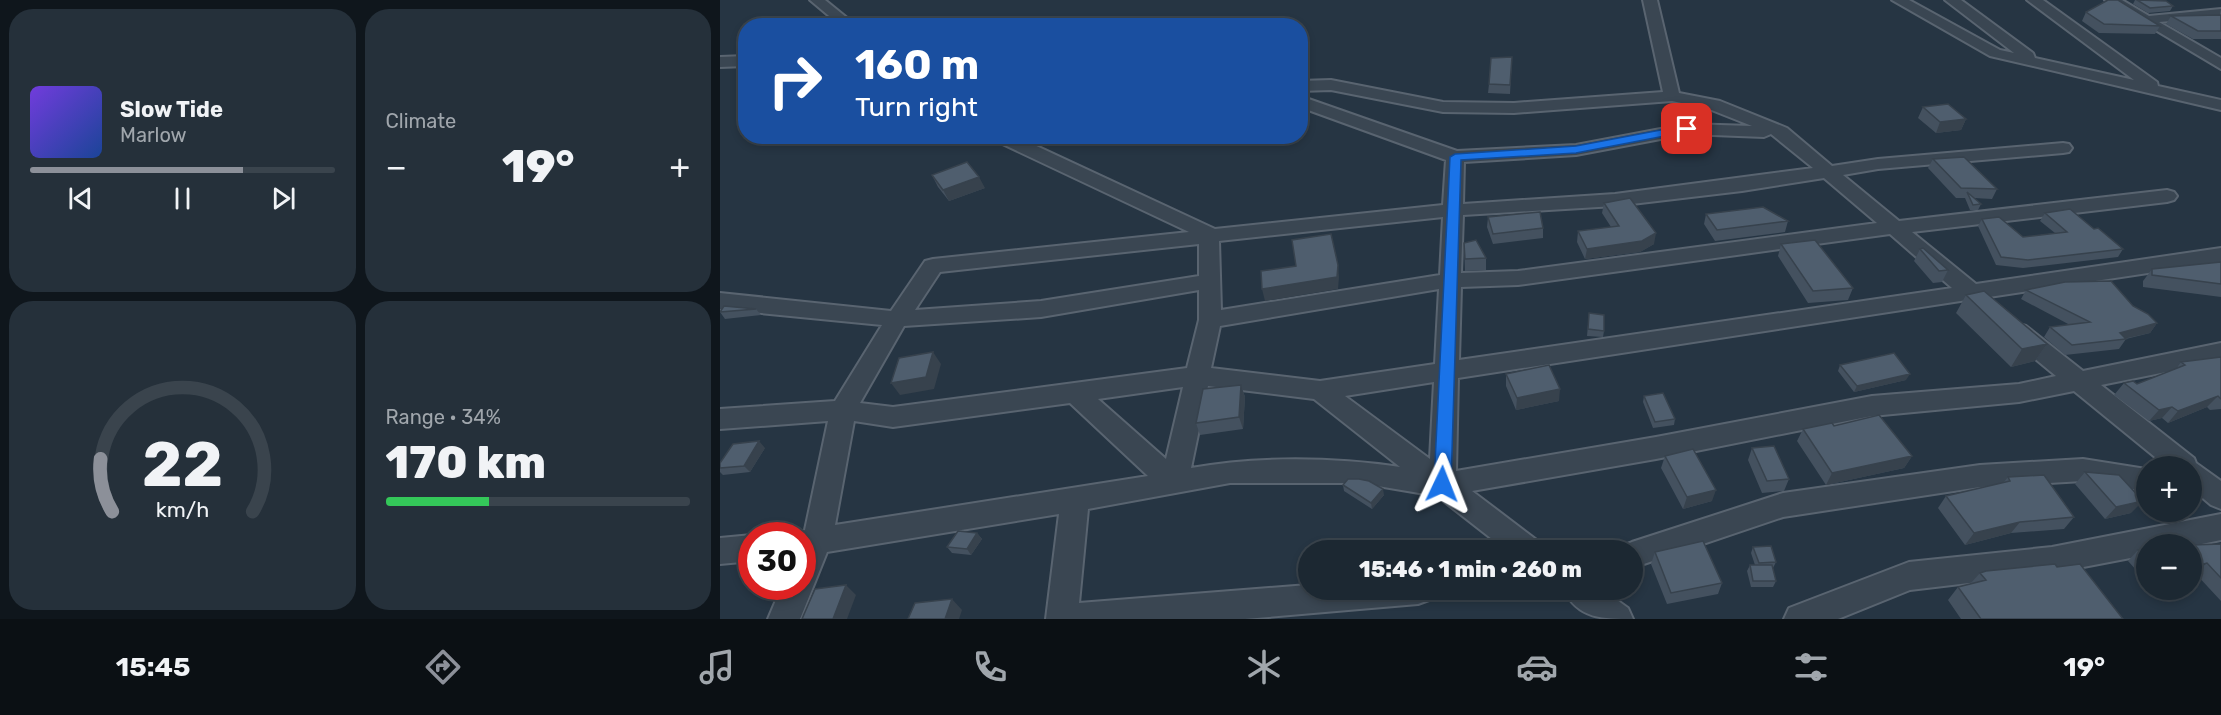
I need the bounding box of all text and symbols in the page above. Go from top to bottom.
text: 160 m [855,40,979,90]
icon: right [756,42,834,120]
text: Turn right [855,91,978,123]
text: Slow Tide [120,96,223,123]
pin [1661,103,1712,154]
text: Climate [386,109,456,133]
icon: arrive [1670,112,1703,145]
text: Marlow [120,123,187,147]
text: 19° [502,140,574,193]
text: − [386,147,407,186]
text: + [669,147,690,186]
icon: previous [64,182,97,215]
icon: pause [166,182,199,215]
icon: next [267,182,300,215]
text: Range · 34% [386,405,501,429]
text: 22 [142,428,223,502]
text: 170 km [386,436,546,489]
position arrow [1410,452,1474,516]
map controls [2136,456,2202,600]
button: + [2136,456,2202,522]
text: km/h [155,498,209,523]
speed limit sign: 30 [738,522,816,600]
button: − [2136,534,2202,600]
text: 15:46 · 1 min · 260 m [1359,556,1582,583]
icon: directions [422,646,464,688]
icon: music [696,646,738,688]
icon: phone [969,646,1011,688]
icon: climate [1243,646,1285,688]
icon: car [1516,646,1558,688]
icon: filters [1790,646,1832,688]
text: 15:45 [116,651,190,683]
text: 19° [2063,651,2105,683]

